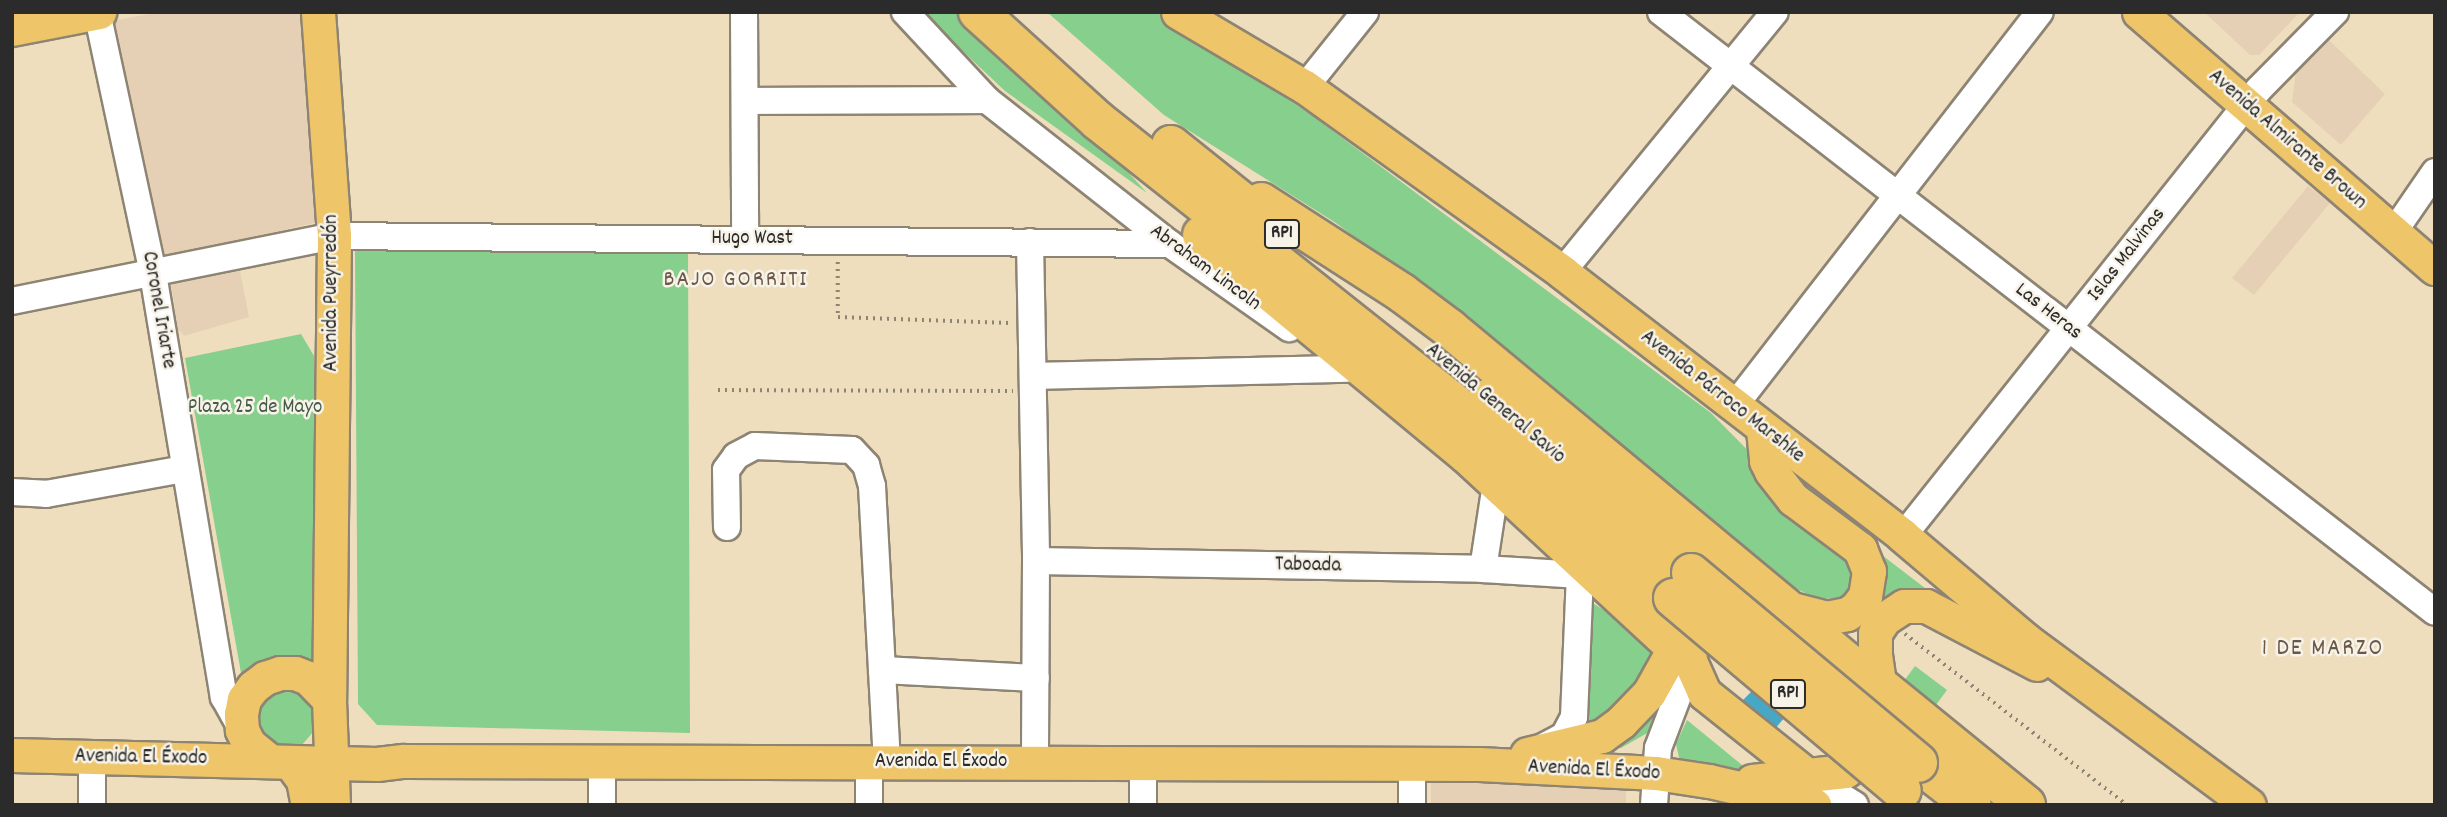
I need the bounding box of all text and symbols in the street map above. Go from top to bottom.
street label: Avenida Almirante Brown [2203,64,2371,216]
street label: Islas Malvinas [2083,203,2171,307]
street label: Avenida Pueyrredón [319,214,345,372]
road number: RP1 [1263,218,1301,250]
street label: Abraham Lincoln [1144,219,1266,317]
street label: Hugo Wast [711,226,793,252]
street label: Coronel Iriarte [135,250,181,370]
district label: BAJO GORRITI [665,267,807,295]
street label: Las Heras [2009,278,2087,346]
street label: Avenida Párroco Marshke [1635,325,1809,469]
street label: Avenida General Savio [1420,338,1570,470]
park label: Plaza 25 de Mayo [188,395,322,421]
street label: Taboada [1275,553,1341,579]
district label: 1 DE MARZO [2263,636,2383,664]
road number: RP1 [1769,678,1807,709]
street label: Avenida El Éxodo [74,744,208,772]
street label: Avenida El Éxodo [875,749,1007,775]
street label: Avenida El Éxodo [1527,755,1661,787]

